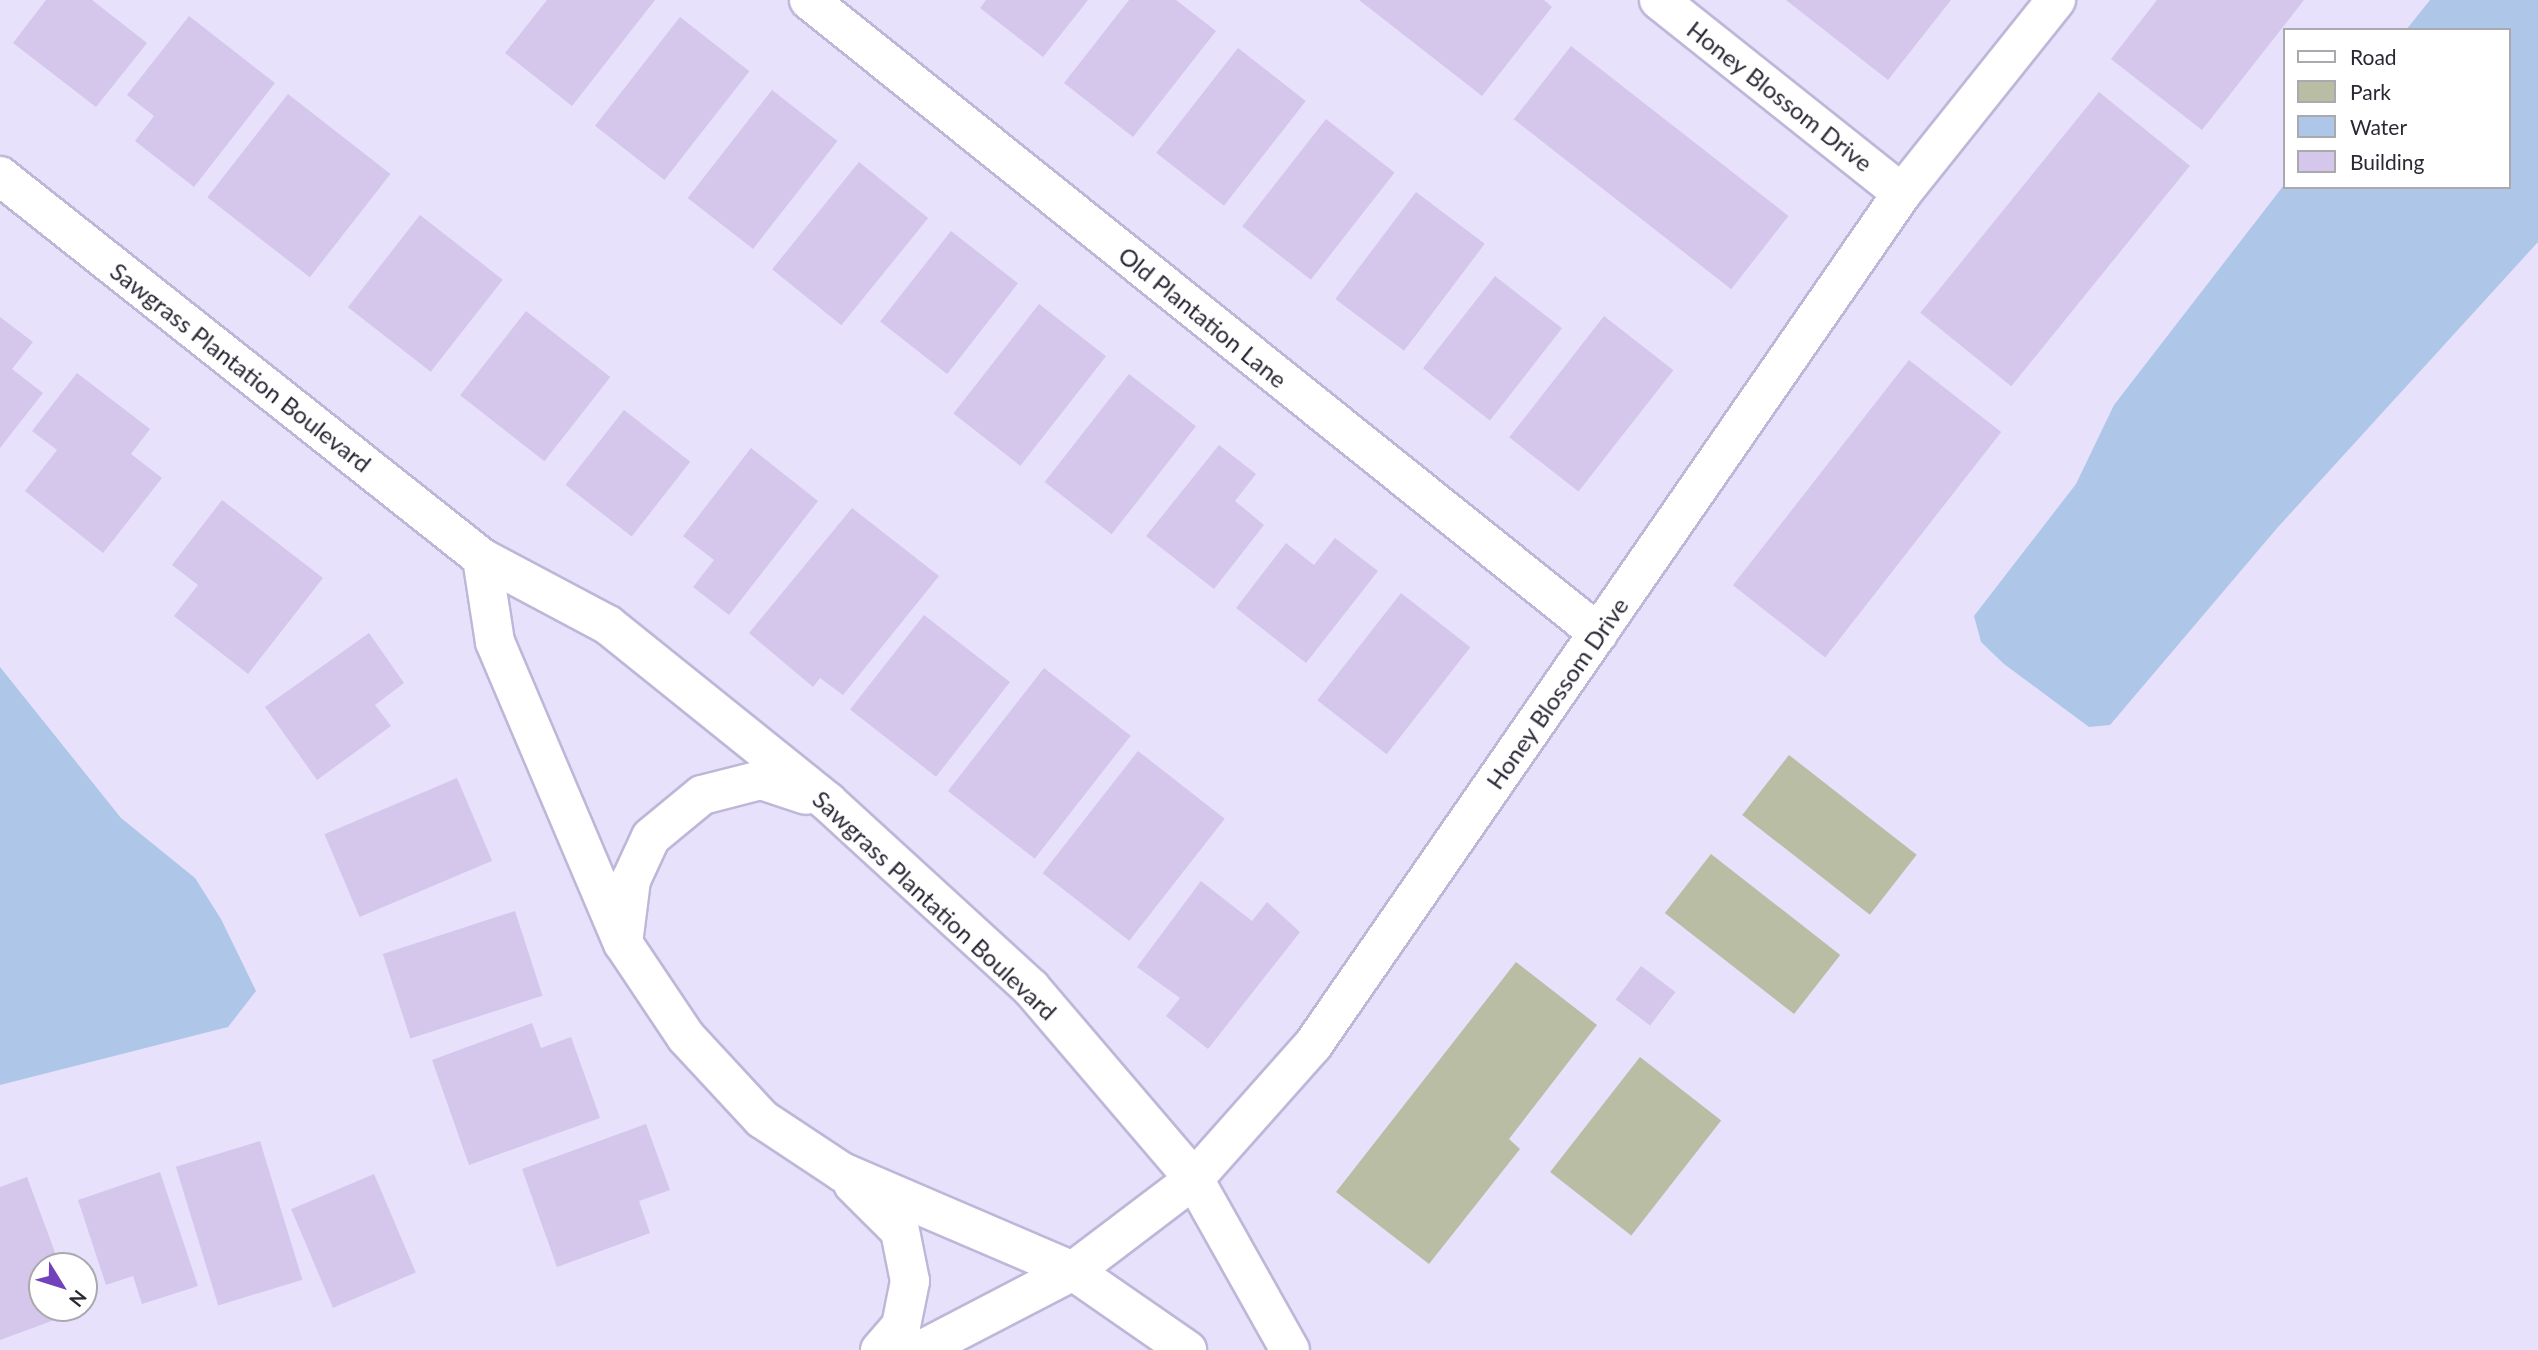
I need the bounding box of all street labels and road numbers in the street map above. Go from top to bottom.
street label: Honey Blossom Drive [1681,15,1879,177]
street label: Old Plantation Lane [1113,240,1293,394]
street label: Sawgrass Plantation Boulevard [105,256,377,478]
street label: Honey Blossom Drive [1480,591,1634,795]
street label: Sawgrass Plantation Boulevard [807,784,1063,1026]

